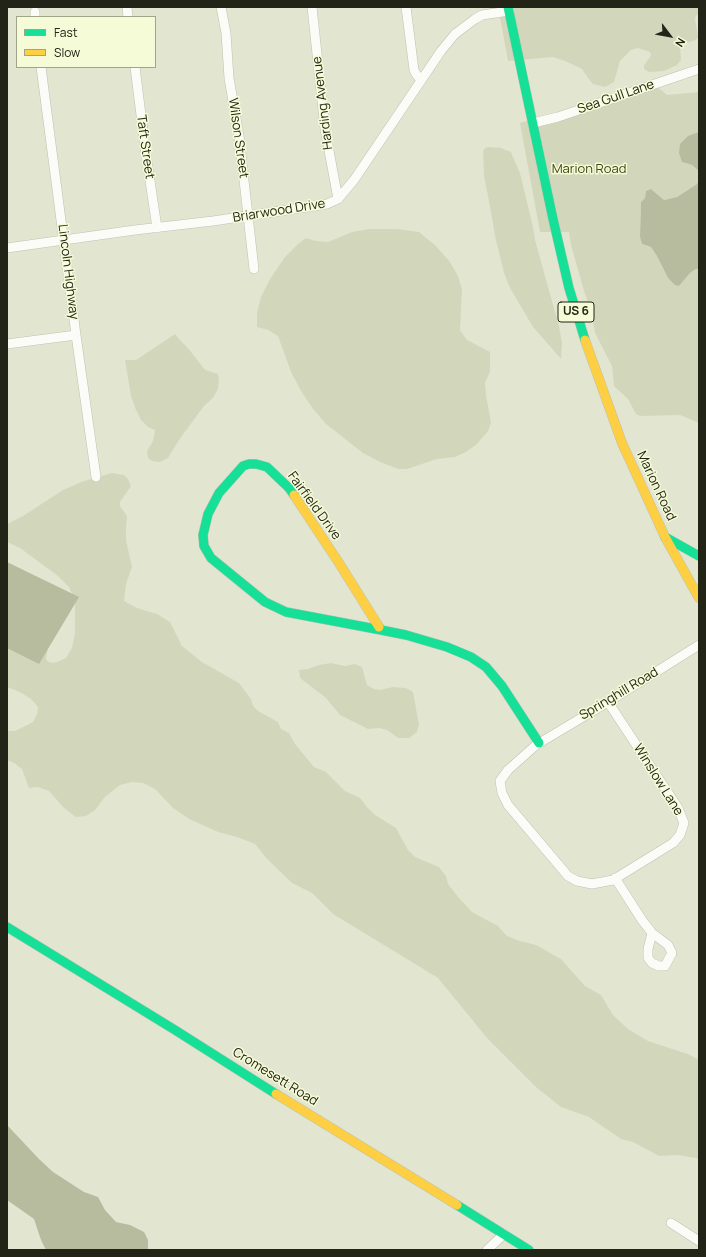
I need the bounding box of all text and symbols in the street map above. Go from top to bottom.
legend [16,16,156,68]
north arrow [650,16,690,56]
text: Fast [54,24,78,41]
text: N [672,35,689,50]
text: Slow [54,44,80,61]
street label: Harding Avenue [310,55,336,151]
street label: Sea Gull Lane [576,77,656,117]
street label: Wilson Street [225,97,251,179]
street label: Taft Street [133,114,157,180]
park label: Marion Road [552,161,626,177]
street label: Briarwood Drive [232,196,326,226]
street label: Lincoln Highway [54,223,82,321]
road number: US 6 [558,302,594,322]
street label: Marion Road [633,449,679,523]
street label: Fairfield Drive [284,469,344,543]
street label: Springhill Road [577,664,661,724]
street label: Winslow Lane [630,741,686,819]
street label: Cromesett Road [229,1045,321,1109]

